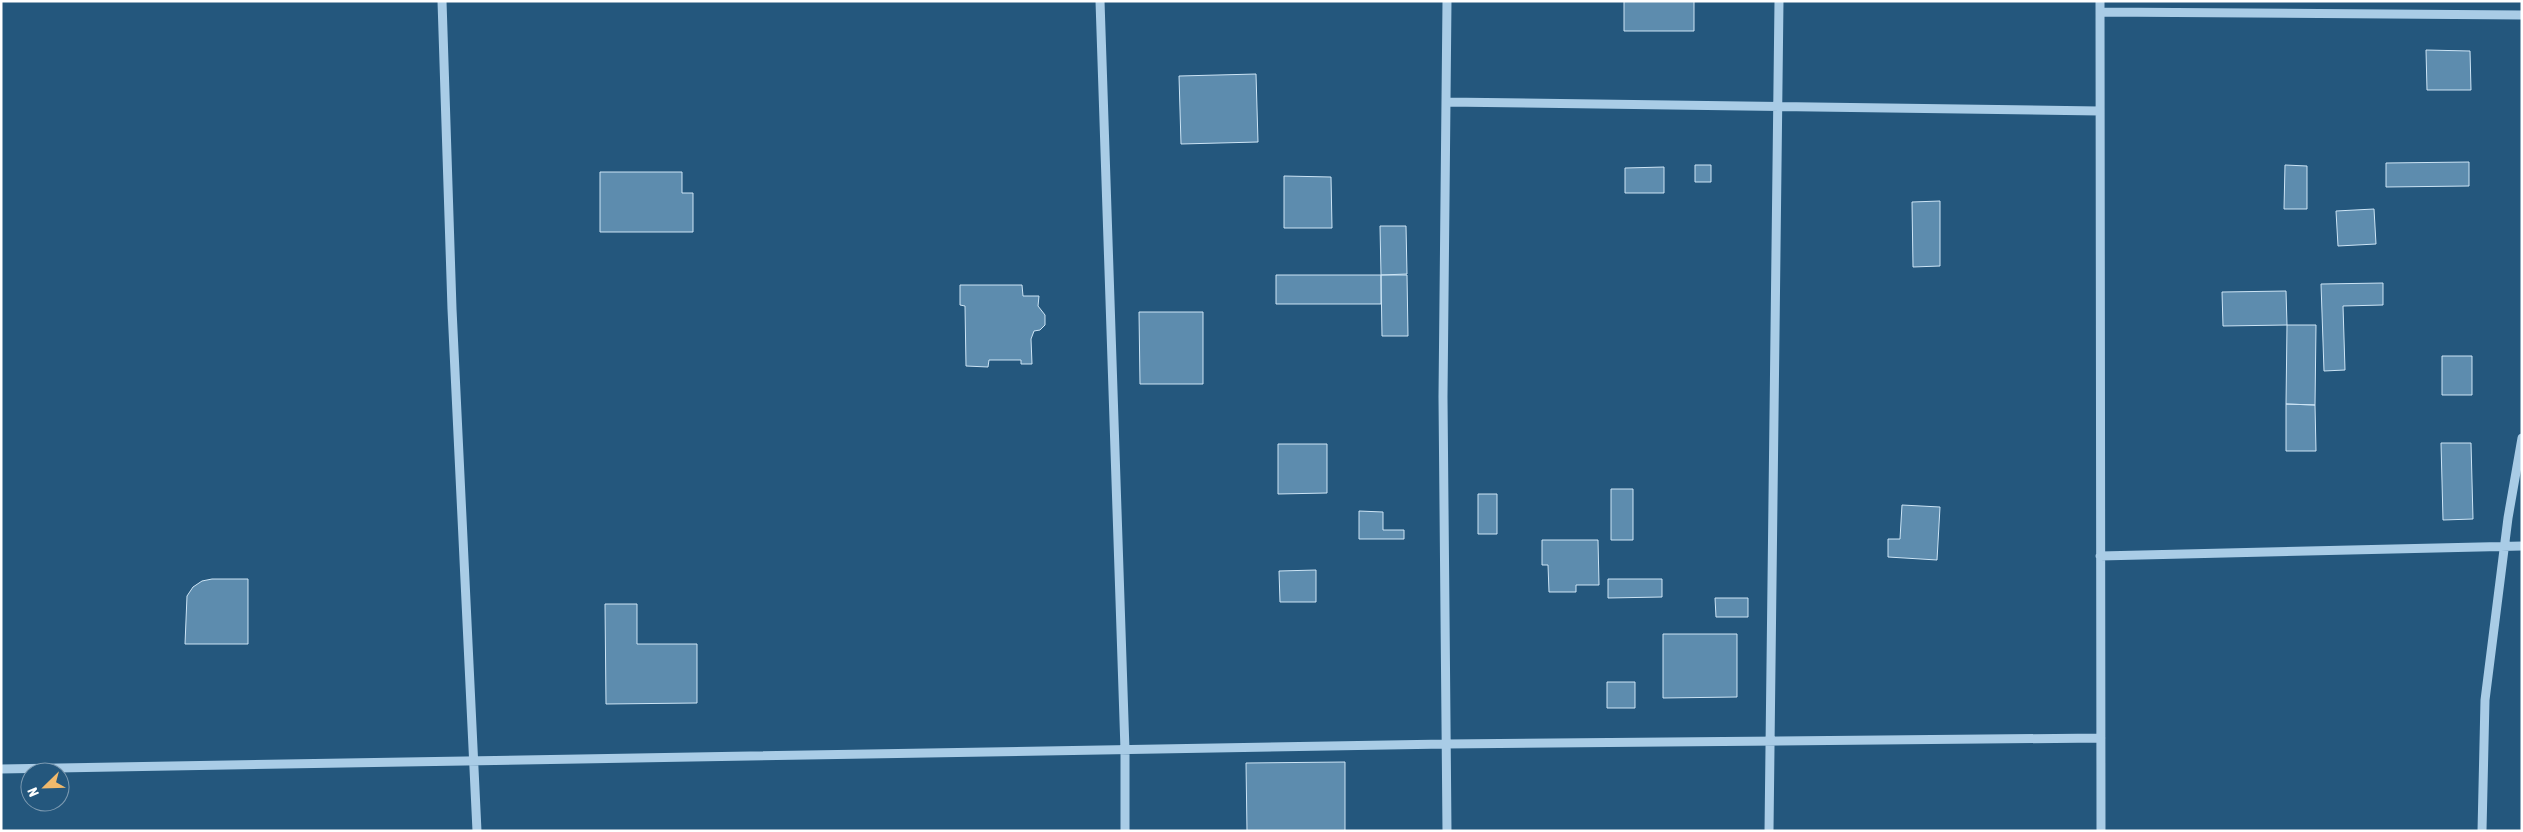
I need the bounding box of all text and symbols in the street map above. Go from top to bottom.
north arrow [20,762,70,812]
text: N [24,785,42,799]

